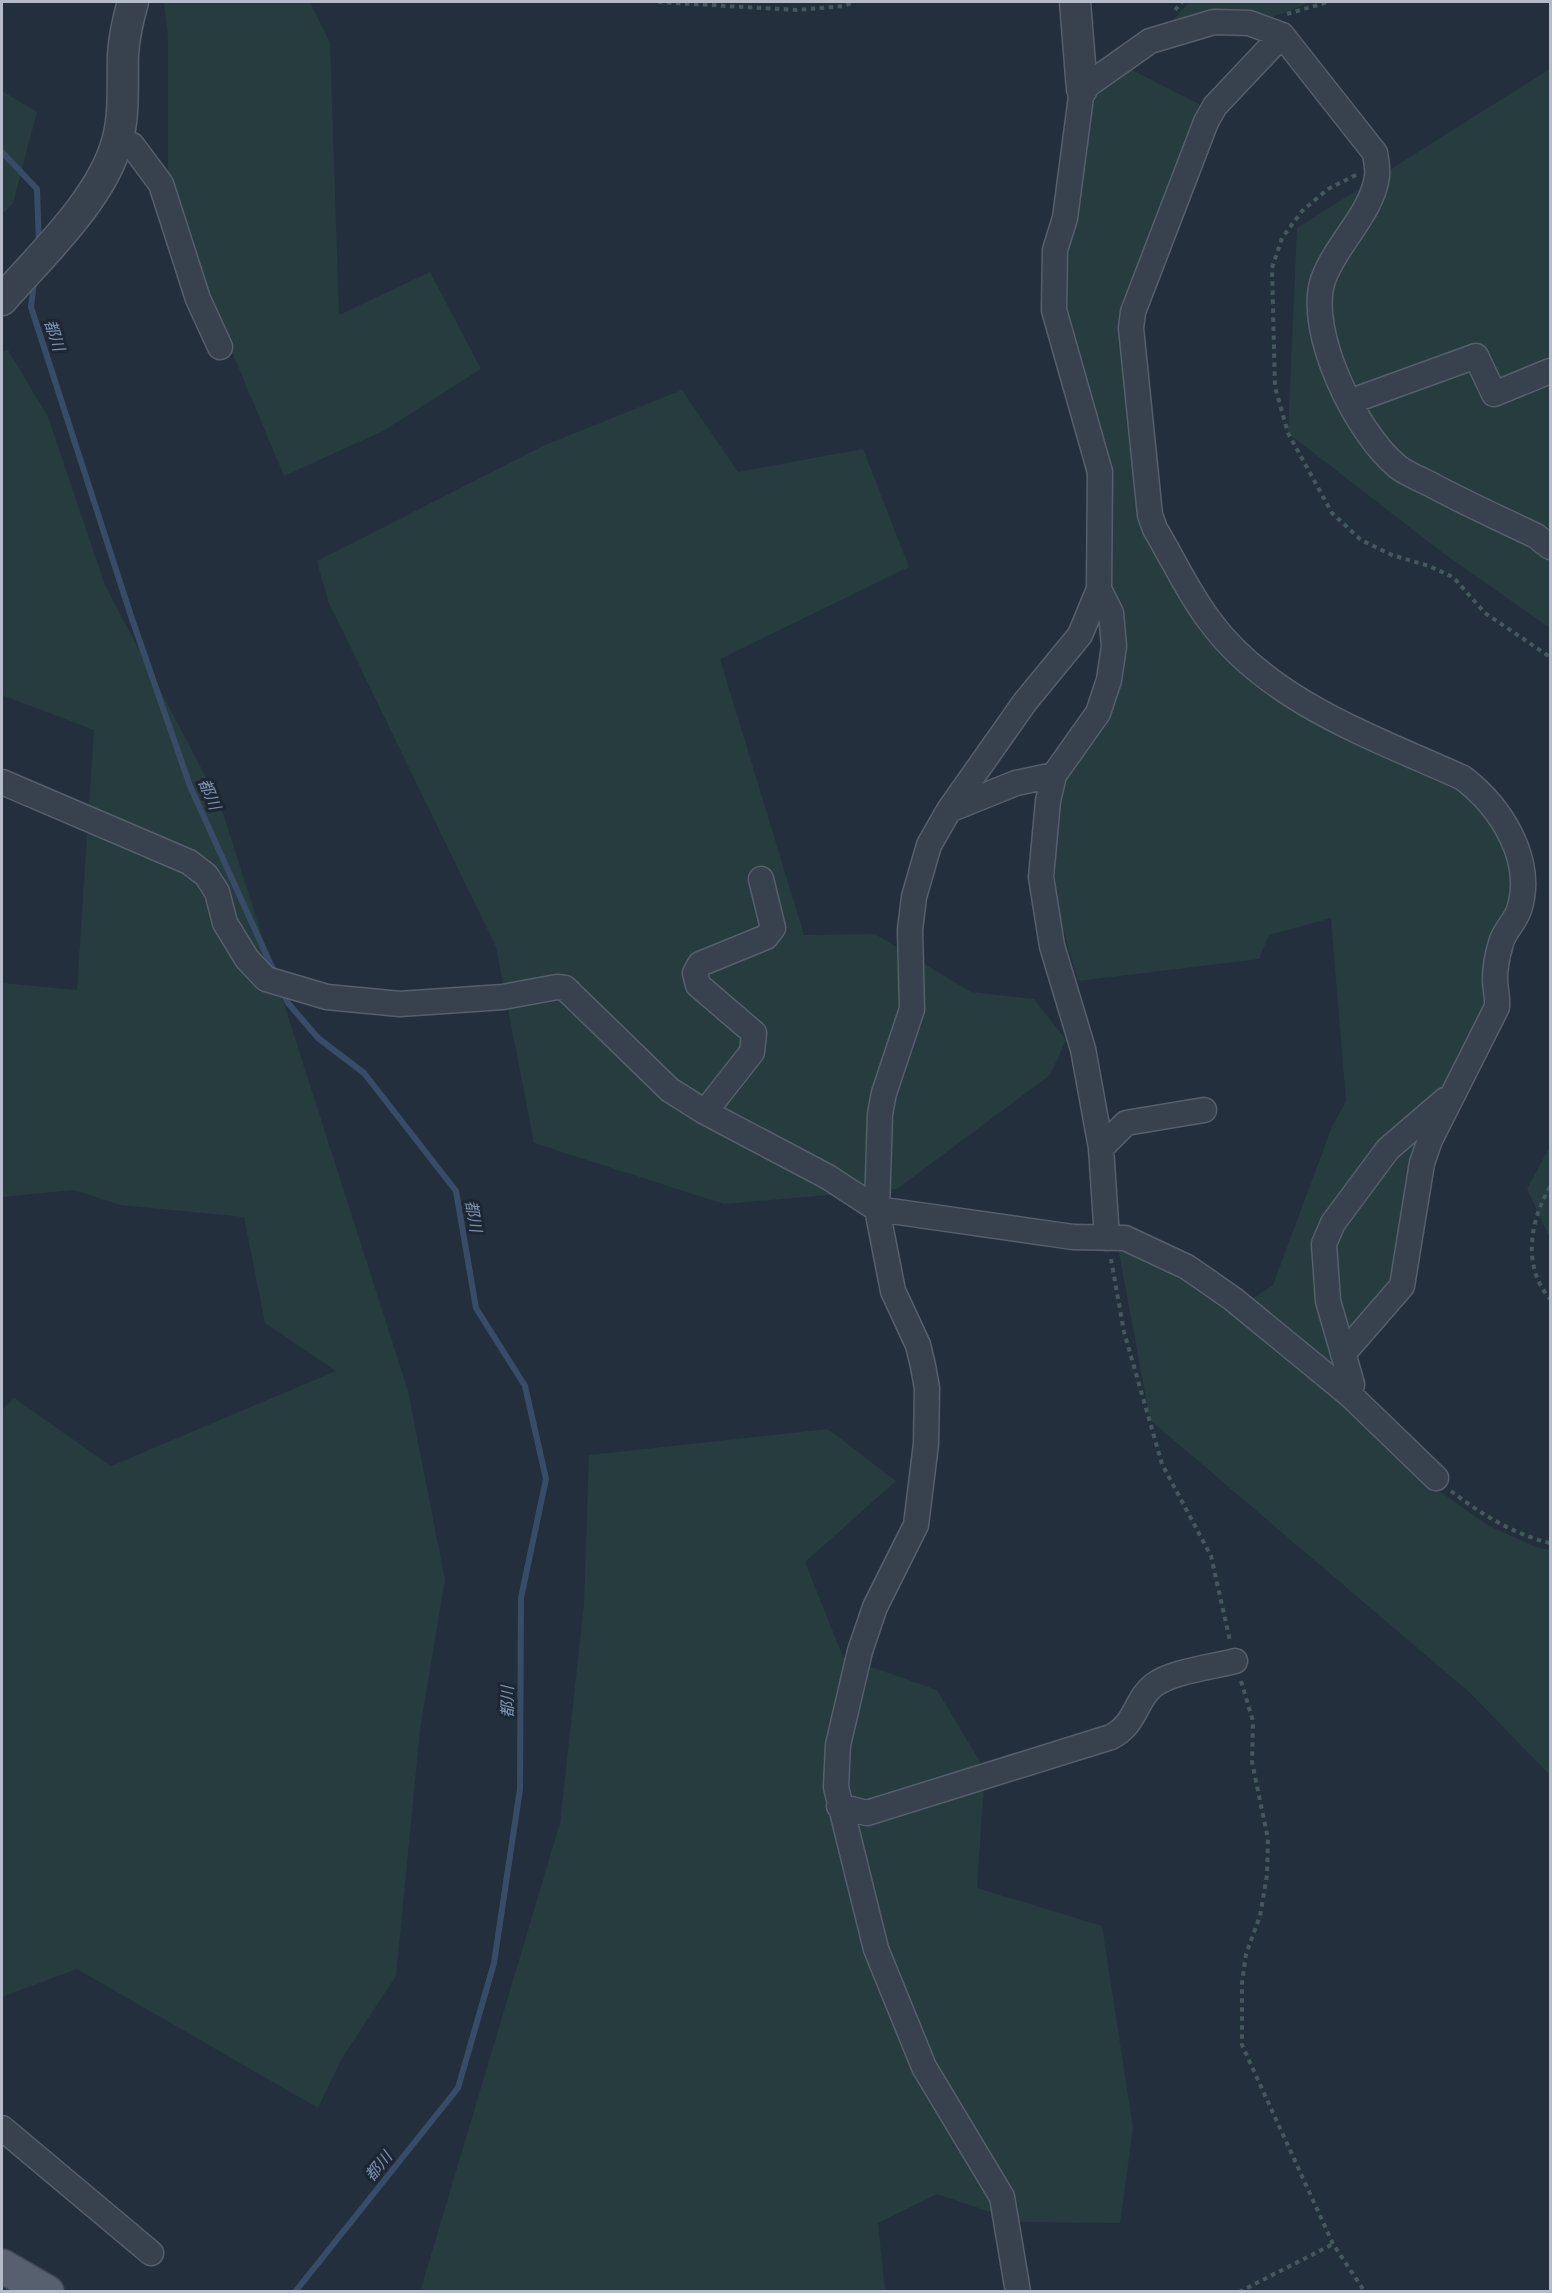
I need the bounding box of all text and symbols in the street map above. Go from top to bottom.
water label: 都川 [41,317,69,355]
water label: 都川 [195,776,225,814]
water label: 都川 [461,1199,486,1235]
water label: 都川 [498,1684,517,1718]
water label: 都川 [361,2146,397,2185]

